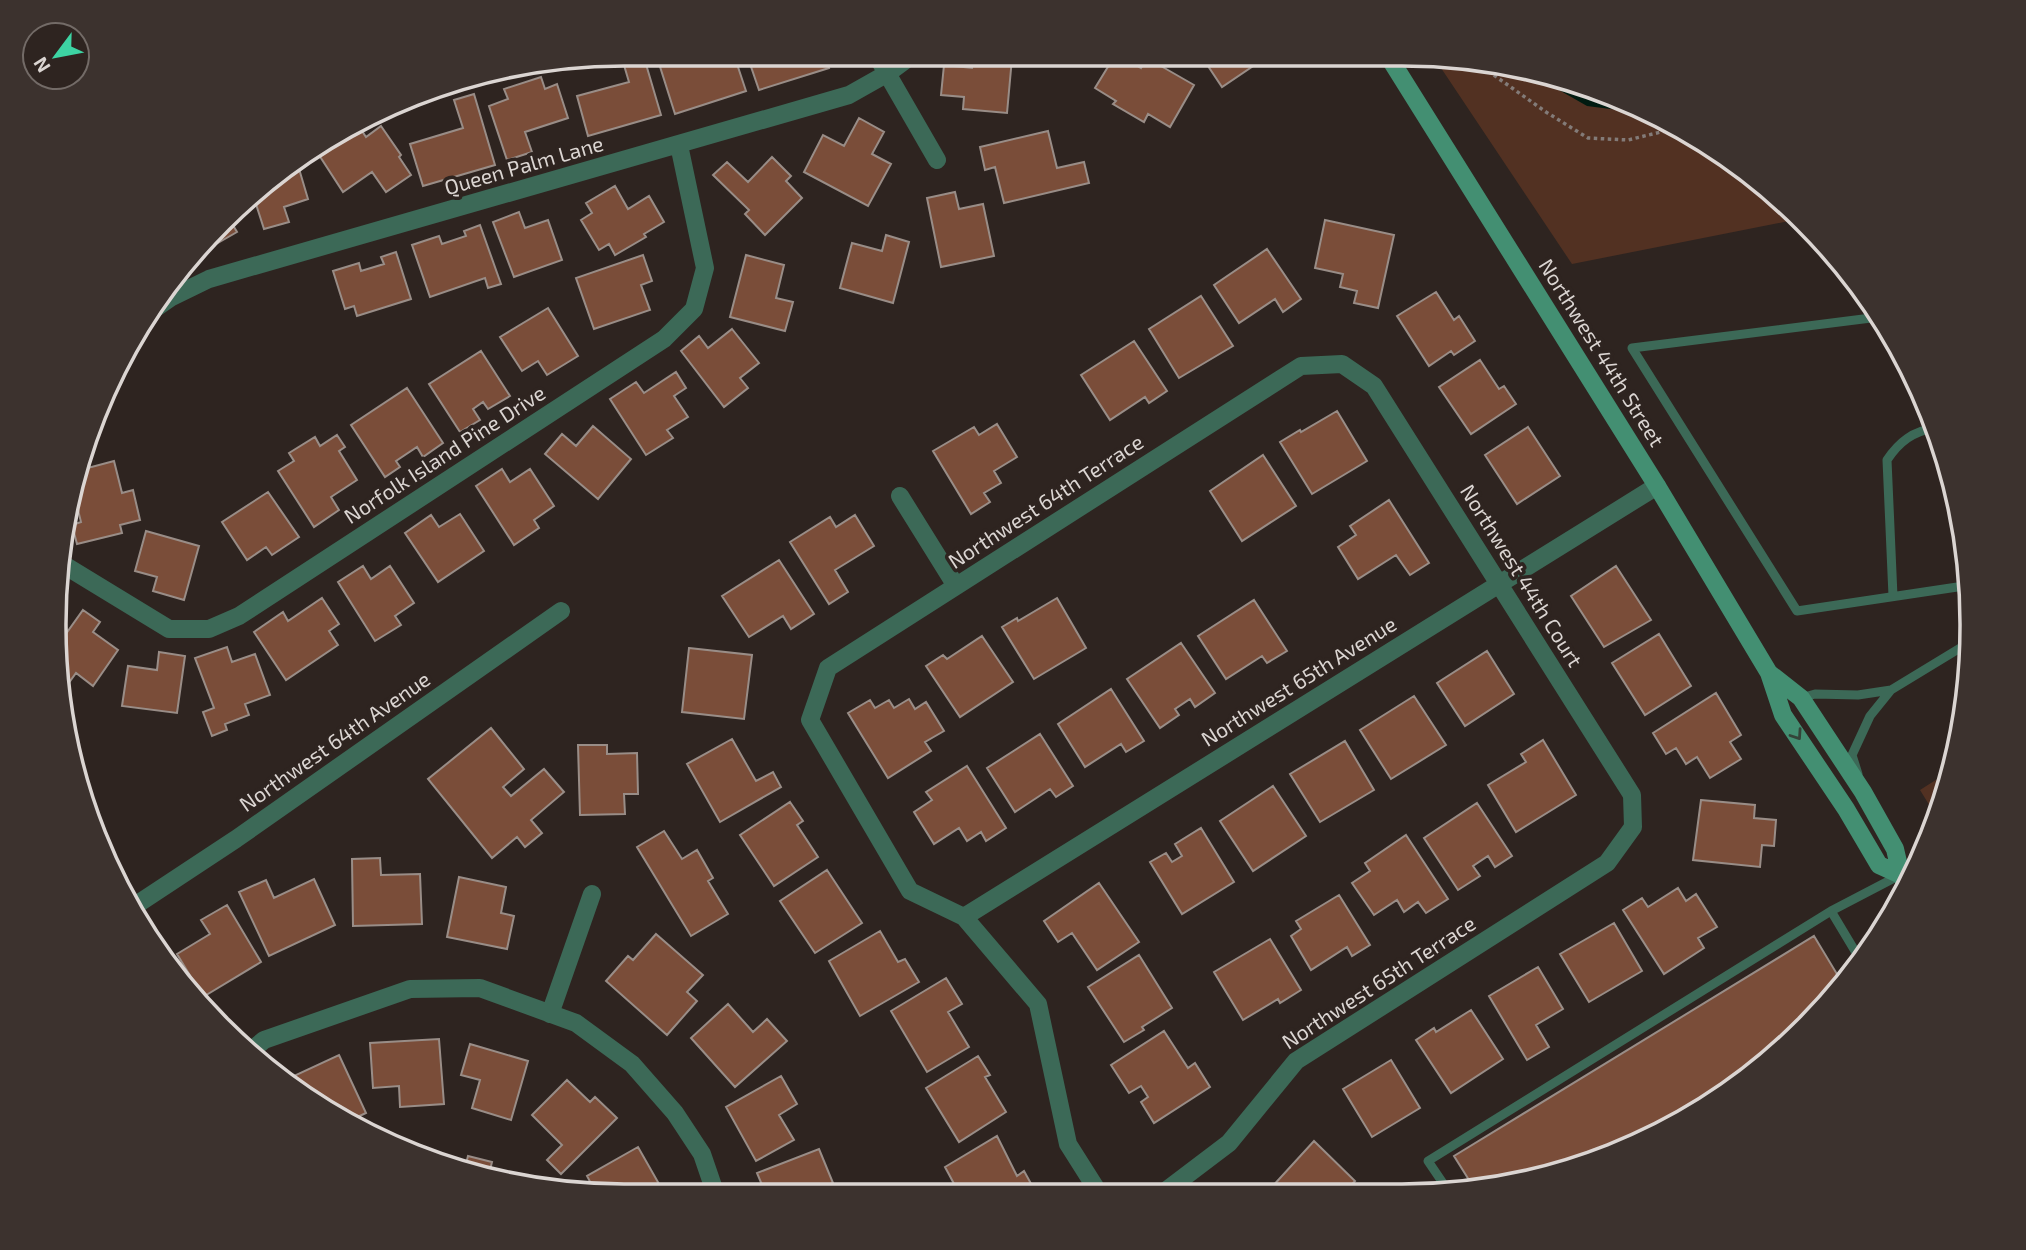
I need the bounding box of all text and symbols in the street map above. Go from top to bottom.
north arrow [21,21,91,91]
text: N [28,53,55,77]
street label: Queen Palm Lane [441,130,606,200]
street label: Northwest 44th Street [1534,254,1670,451]
street label: Norfolk Island Pine Drive [339,379,549,528]
street label: Northwest 64th Terrace [943,428,1147,573]
street label: Northwest 44th Court [1456,479,1589,671]
street label: Northwest 65th Avenue [1196,610,1400,751]
street label: Northwest 64th Avenue [234,665,434,816]
one-way arrow [1789,727,1801,740]
street label: Northwest 65th Terrace [1277,910,1480,1054]

